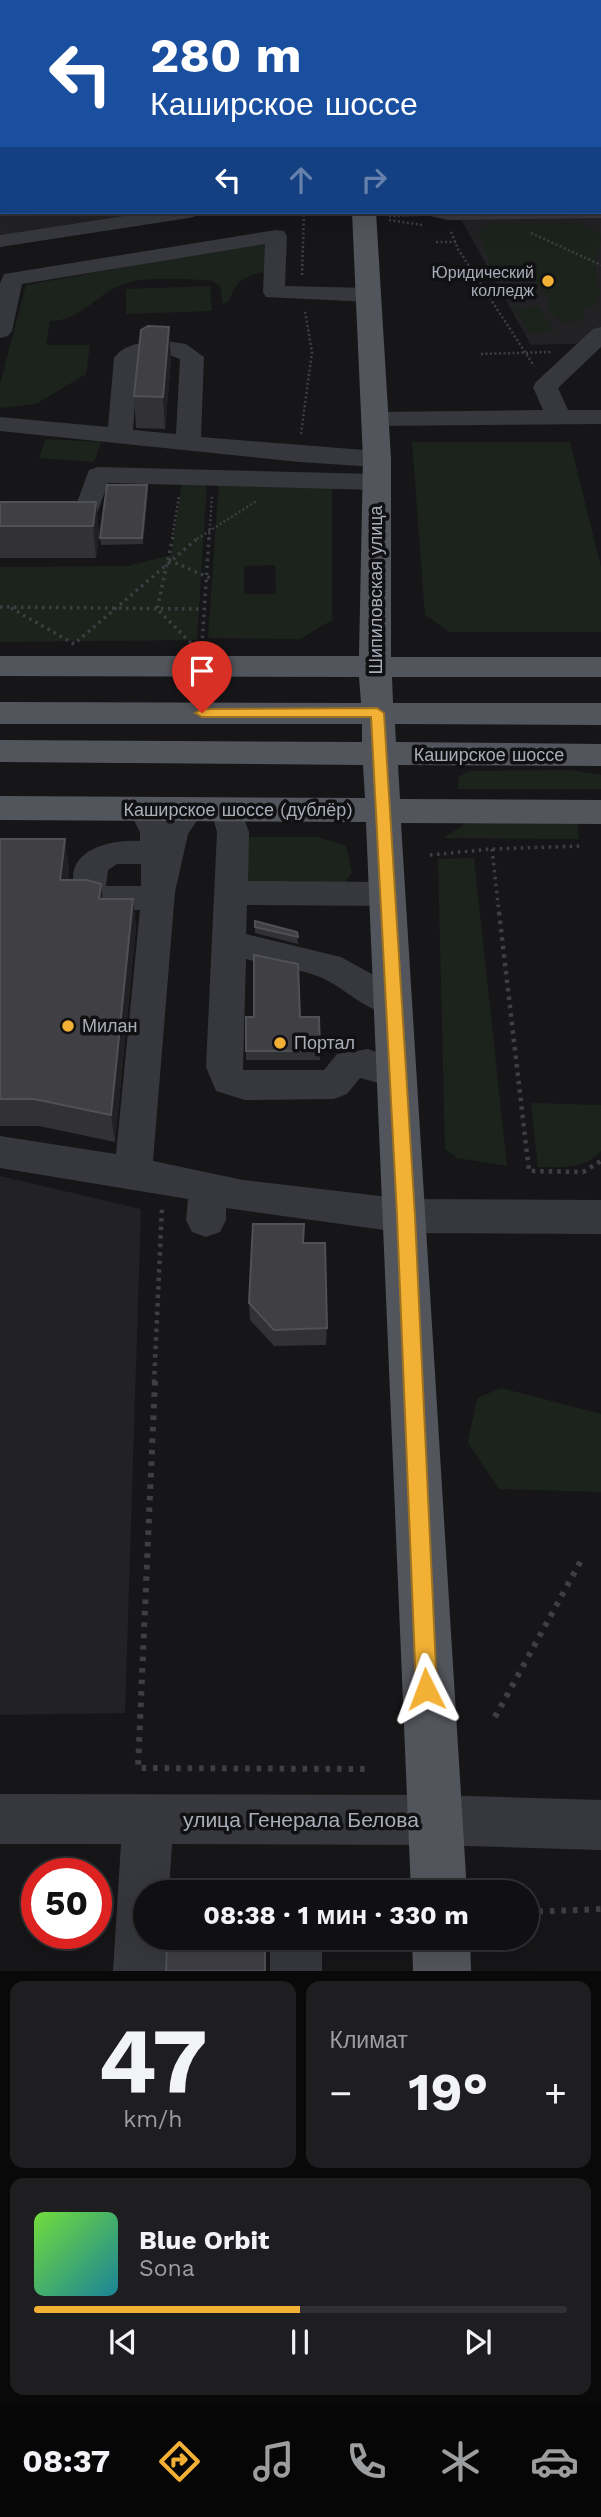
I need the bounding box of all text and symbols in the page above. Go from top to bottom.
text: 280 m [150,26,302,84]
icon: left [35,28,126,119]
text: Каширское шоссе [150,85,418,123]
icon: left [209,161,247,199]
icon: ahead [282,161,320,199]
icon: right [355,161,393,199]
place label: Юридический колледж [432,263,534,300]
marker: Юридический колледж [540,273,556,289]
street label: Шипиловская улица [365,504,386,675]
pin [172,641,232,713]
icon: arrive [183,652,221,690]
street label: Каширское шоссе [414,744,564,765]
street label: Каширское шоссе (дублёр) [123,799,353,820]
place label: Милан [82,1015,138,1036]
marker: Милан [60,1018,76,1034]
place label: Портал [294,1032,355,1053]
marker: Портал [272,1035,288,1051]
position arrow [389,1652,463,1726]
street label: улица Генерала Белова [183,1807,419,1832]
speed limit sign: 50 [21,1858,112,1949]
text: 08:38 · 1 мин · 330 m [203,1900,469,1930]
text: 47 [98,2007,208,2114]
text: Климат [330,2027,408,2054]
text: 19° [408,2062,488,2123]
text: − [330,2071,352,2115]
text: + [544,2071,567,2115]
text: km/h [123,2106,182,2133]
text: Blue Orbit [139,2225,269,2255]
text: Sona [139,2255,195,2282]
icon: previous [104,2323,142,2361]
icon: pause [281,2323,319,2361]
icon: next [459,2323,497,2361]
icon: directions [155,2437,204,2486]
icon: music [249,2437,298,2486]
icon: phone [342,2437,391,2486]
icon: climate [436,2437,485,2486]
icon: car [530,2437,579,2486]
text: 08:37 [22,2442,110,2480]

